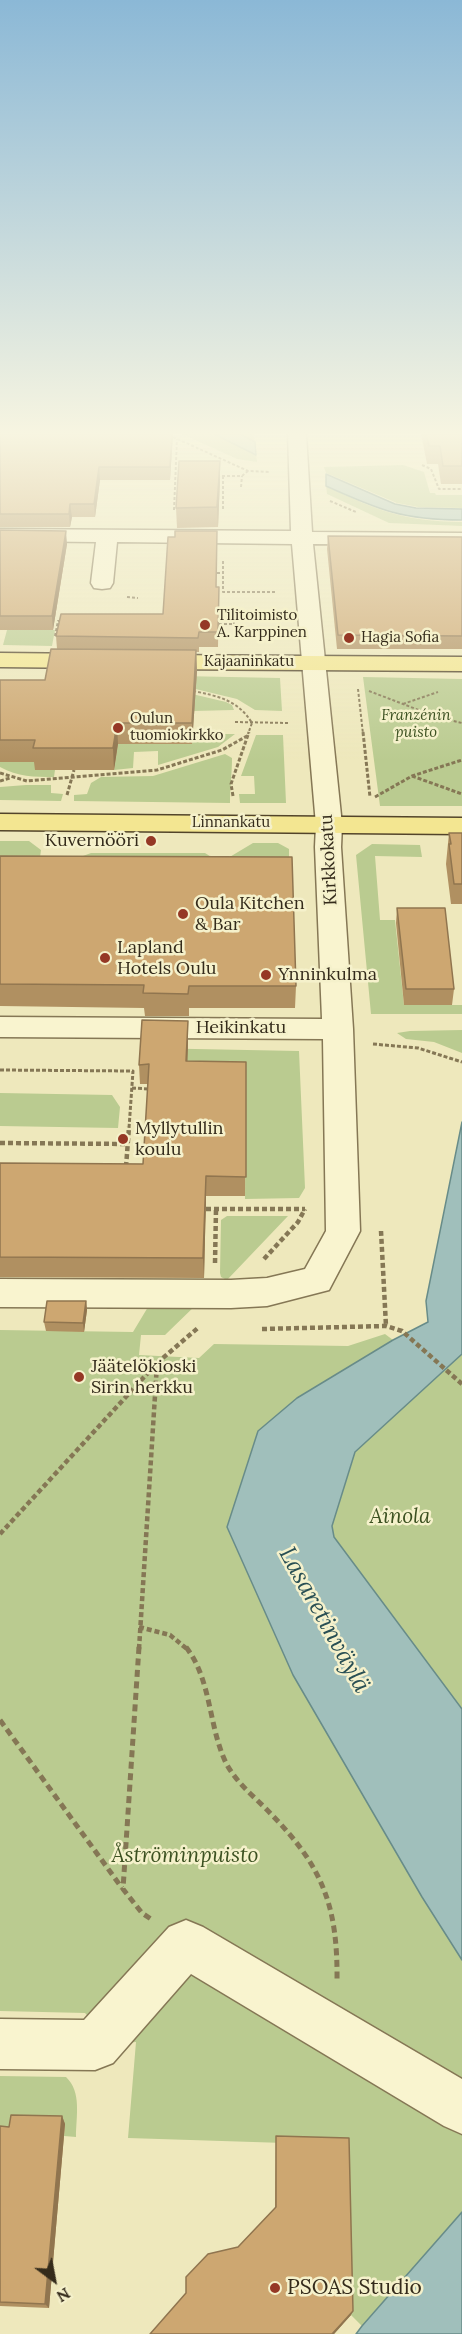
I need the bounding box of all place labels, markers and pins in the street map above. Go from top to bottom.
place label: Tilitoimisto A. Karppinen [217,607,307,642]
marker: Tilitoimisto A. Karppinen [198,618,212,632]
place label: Hagia Sofia [361,629,439,647]
marker: Hagia Sofia [342,631,356,645]
place label: Oulun tuomiokirkko [130,710,223,745]
marker: Oulun tuomiokirkko [111,721,125,735]
place label: Kuvernööri [45,830,139,852]
marker: Kuvernööri [144,834,158,848]
place label: Oula Kitchen & Bar [195,893,305,936]
marker: Oula Kitchen & Bar [176,907,190,921]
place label: Lapland Hotels Oulu [117,937,217,980]
marker: Lapland Hotels Oulu [98,951,112,965]
place label: Ynninkulma [278,964,377,986]
marker: Ynninkulma [259,968,273,982]
place label: Myllytullin koulu [135,1118,223,1160]
marker: Myllytullin koulu [116,1132,130,1146]
place label: Jäätelökioski Sirin herkku [91,1356,196,1398]
marker: Jäätelökioski Sirin herkku [72,1370,86,1384]
place label: PSOAS Studio [287,2275,422,2301]
marker: PSOAS Studio [268,2281,282,2295]

